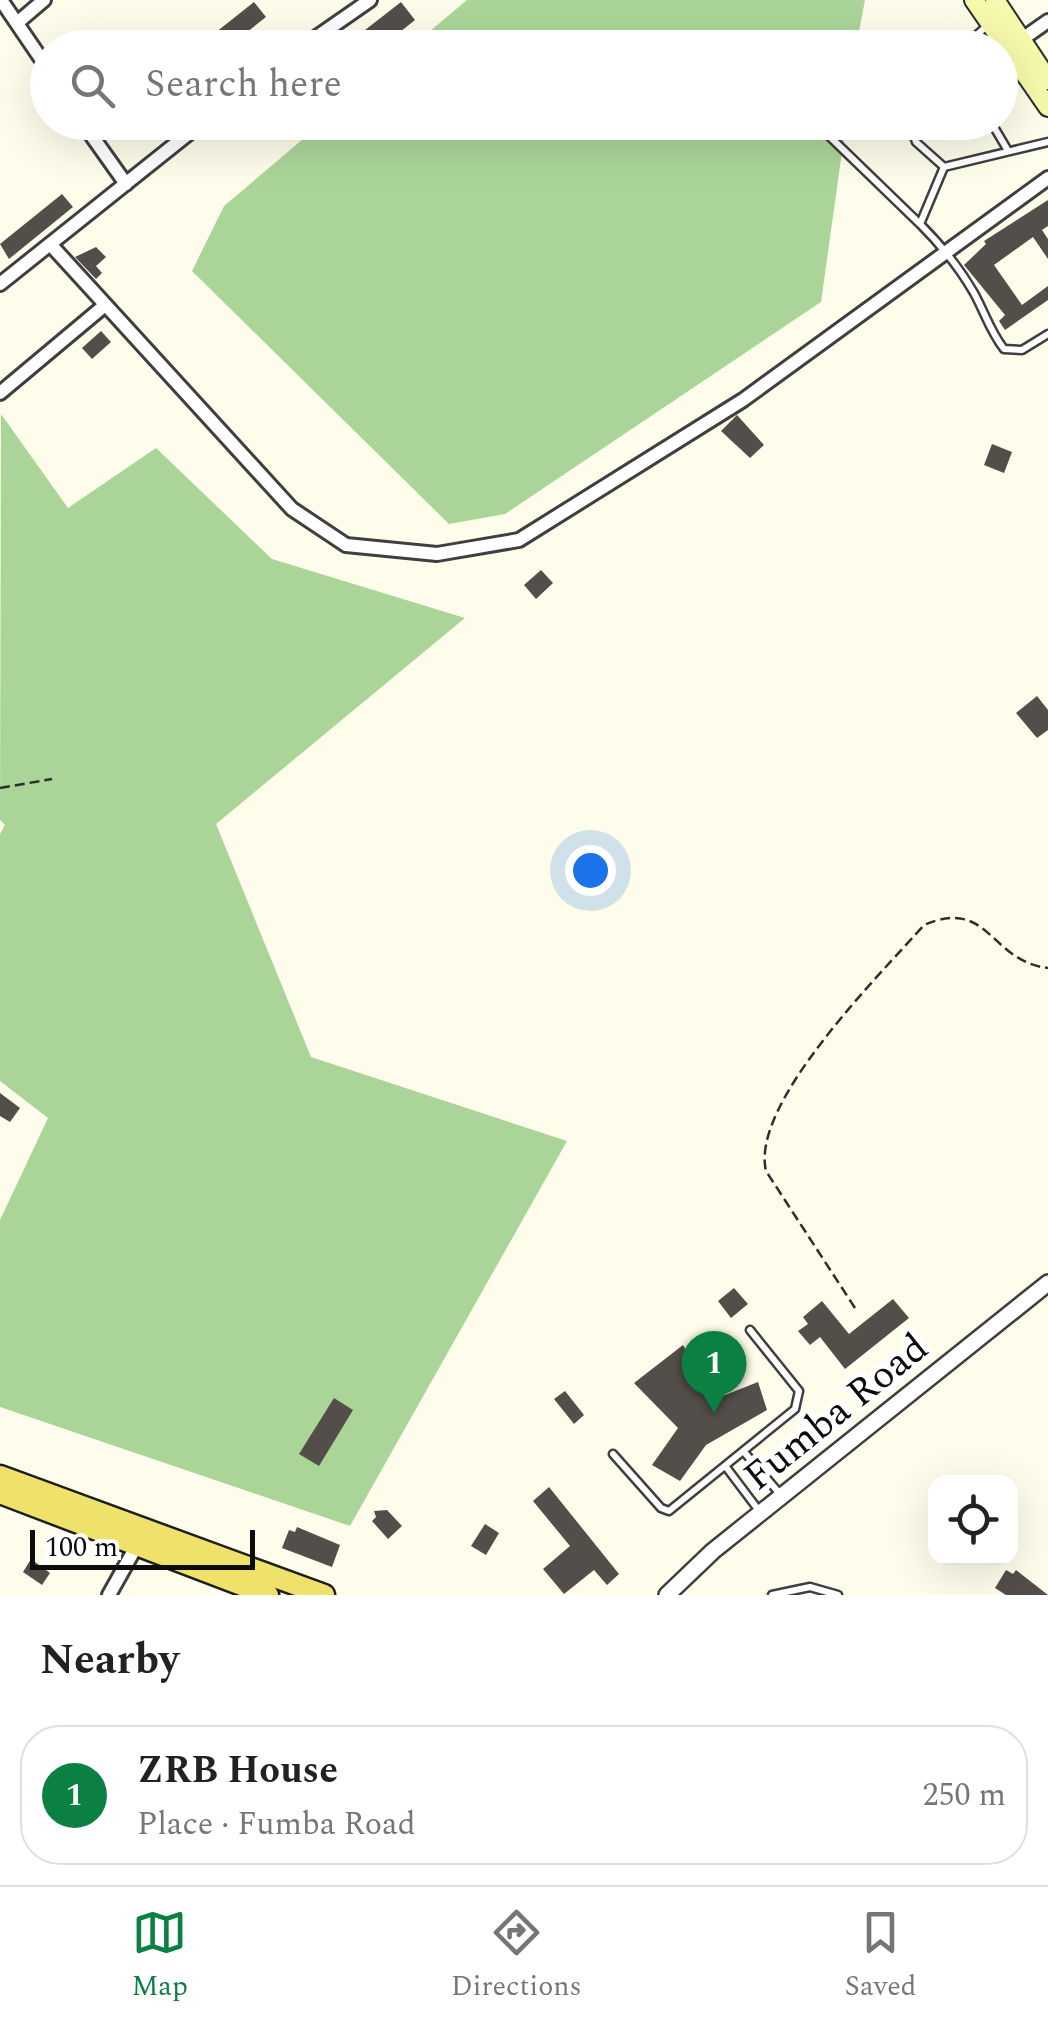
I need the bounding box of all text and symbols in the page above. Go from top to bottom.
search box [30,30,1018,140]
text: Search here [145,56,342,114]
icon: search [65,58,120,113]
your location [565,845,616,896]
street label: Fumba Road [731,1319,942,1507]
pin: 1 [682,1330,746,1413]
map controls [928,1475,1018,1565]
button: locate [928,1475,1018,1565]
scale bar [30,1525,255,1570]
text: 100 m [45,1526,118,1569]
text: Nearby [40,1629,179,1692]
text: ZRB House [137,1742,338,1800]
text: 1 [66,1771,83,1820]
text: 250 m [922,1771,1006,1820]
text: Place · Fumba Road [137,1800,416,1849]
tab: Map [132,1905,188,2008]
tab: Directions [451,1905,582,2008]
tab: Saved [845,1905,916,2008]

